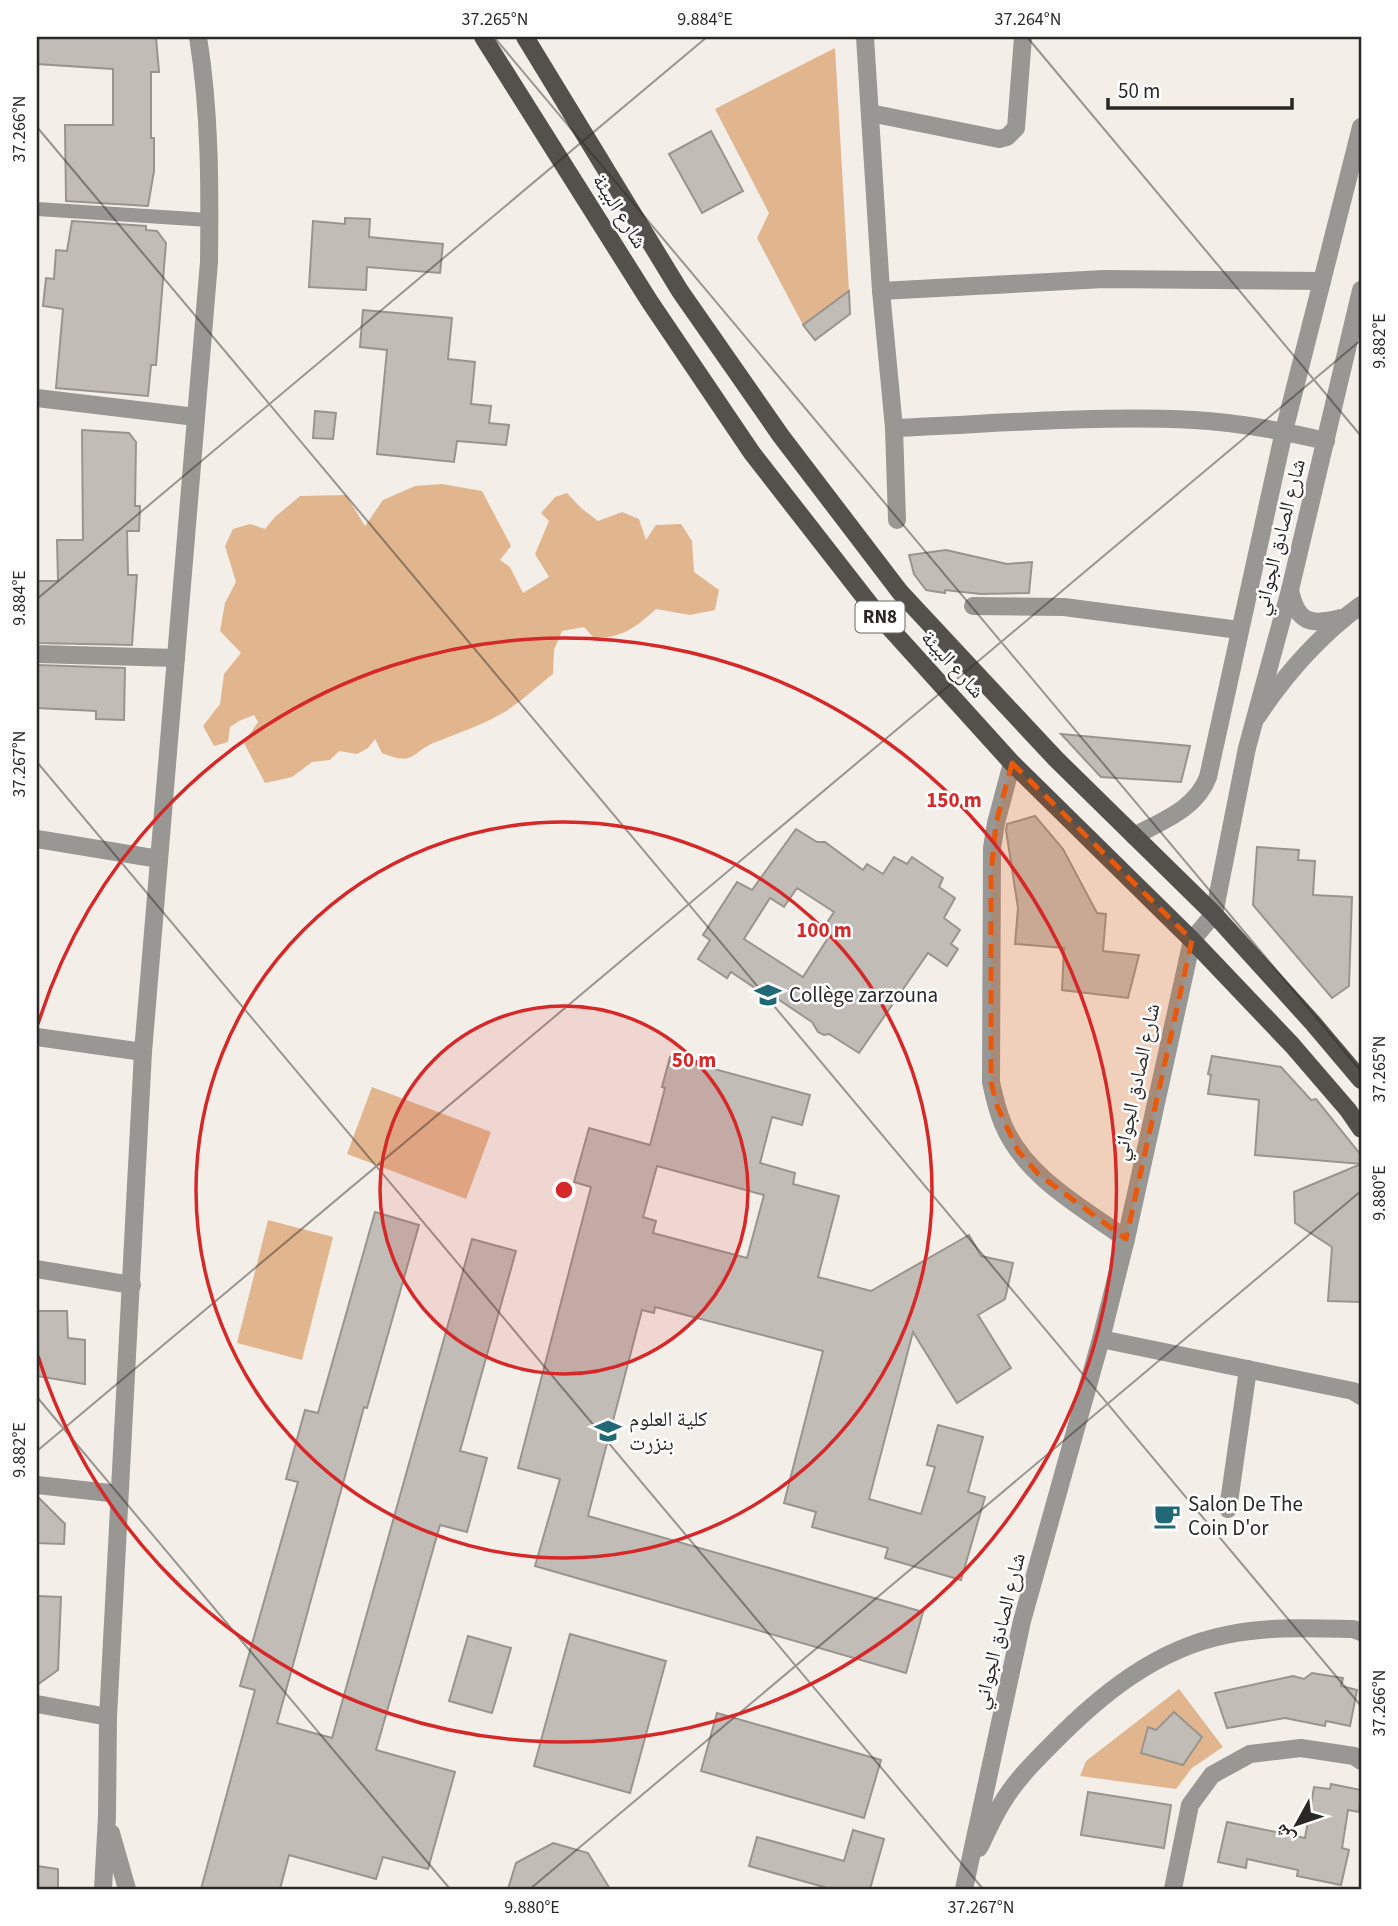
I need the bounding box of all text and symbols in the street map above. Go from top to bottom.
text: 37.265°N [462,7,528,32]
text: 9.884°E [677,7,733,32]
text: 37.264°N [995,7,1061,32]
scale bar [1108,66,1291,110]
text: 50 m [1118,76,1160,106]
text: 37.266°N [7,96,32,162]
street label: شارع البيئة [585,168,655,254]
text: 9.882°E [1367,313,1392,369]
street label: شارع الصادق الجواني [1245,456,1314,619]
text: 9.884°E [7,570,32,626]
road number: RN8 [856,602,904,632]
street label: شارع البيئة [914,623,992,705]
text: 37.267°N [7,731,32,797]
text: 150 m [926,785,982,815]
text: 100 m [796,915,852,945]
school or university icon: Collège zarzouna [753,980,783,1010]
place label: Collège zarzouna [789,980,938,1010]
street label: شارع الصادق الجواني [1105,1001,1169,1164]
text: 37.265°N [1367,1036,1392,1102]
text: 50 m [672,1045,716,1075]
text: 9.880°E [1367,1165,1392,1221]
centre of rings [552,1178,576,1202]
place label: كلية العلوم بنزرت [629,1404,708,1458]
school or university icon: كلية العلوم بنزرت [593,1416,623,1446]
text: 9.882°E [7,1422,32,1478]
place label: Salon De The Coin D'or [1188,1489,1303,1543]
cafe icon: Salon De The Coin D'or [1152,1501,1182,1531]
street label: شارع الصادق الجواني [965,1550,1034,1713]
text: 37.266°N [1367,1670,1392,1736]
north arrow [1262,1790,1332,1860]
text: ش [1268,1818,1302,1850]
text: 9.880°E [504,1895,560,1920]
text: 37.267°N [948,1895,1014,1920]

